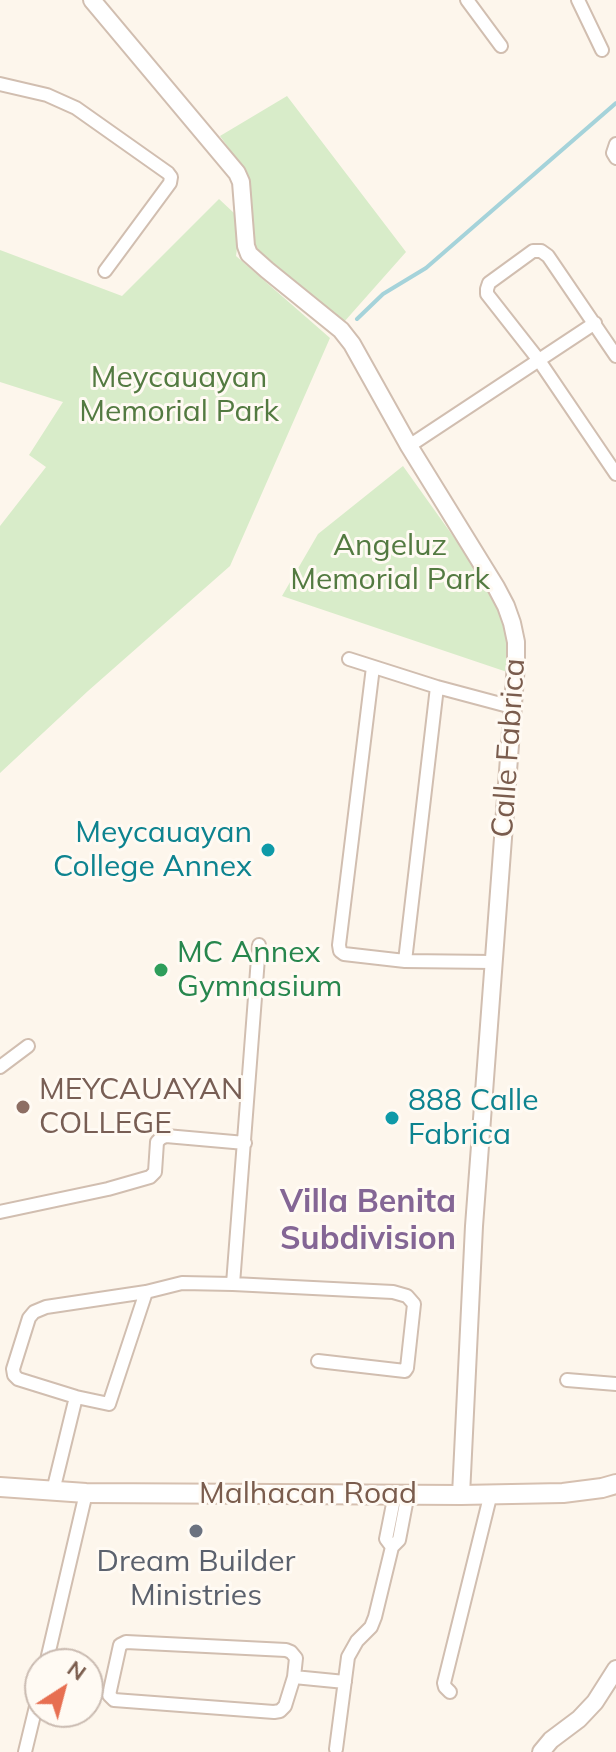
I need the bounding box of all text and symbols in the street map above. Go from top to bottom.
park label: Meycauayan Memorial Park [79,360,279,430]
park label: Angeluz Memorial Park [290,528,490,598]
street label: Calle Fabrica [485,657,533,839]
place label: Meycauayan College Annex [53,815,252,886]
marker: Meycauayan College Annex [259,841,277,859]
place label: MC Annex Gymnasium [177,935,342,1006]
marker: MC Annex Gymnasium [152,961,170,979]
place label: MEYCAUAYAN COLLEGE [39,1072,244,1142]
place label: 888 Calle Fabrica [408,1083,538,1154]
marker: MEYCAUAYAN COLLEGE [14,1098,32,1116]
marker: 888 Calle Fabrica [383,1109,401,1127]
district label: Villa Benita Subdivision [280,1183,456,1258]
street label: Malhacan Road [199,1476,417,1512]
marker: Dream Builder Ministries [187,1522,205,1540]
place label: Dream Builder Ministries [97,1544,295,1614]
north arrow [24,1648,104,1728]
text: N [62,1654,92,1686]

